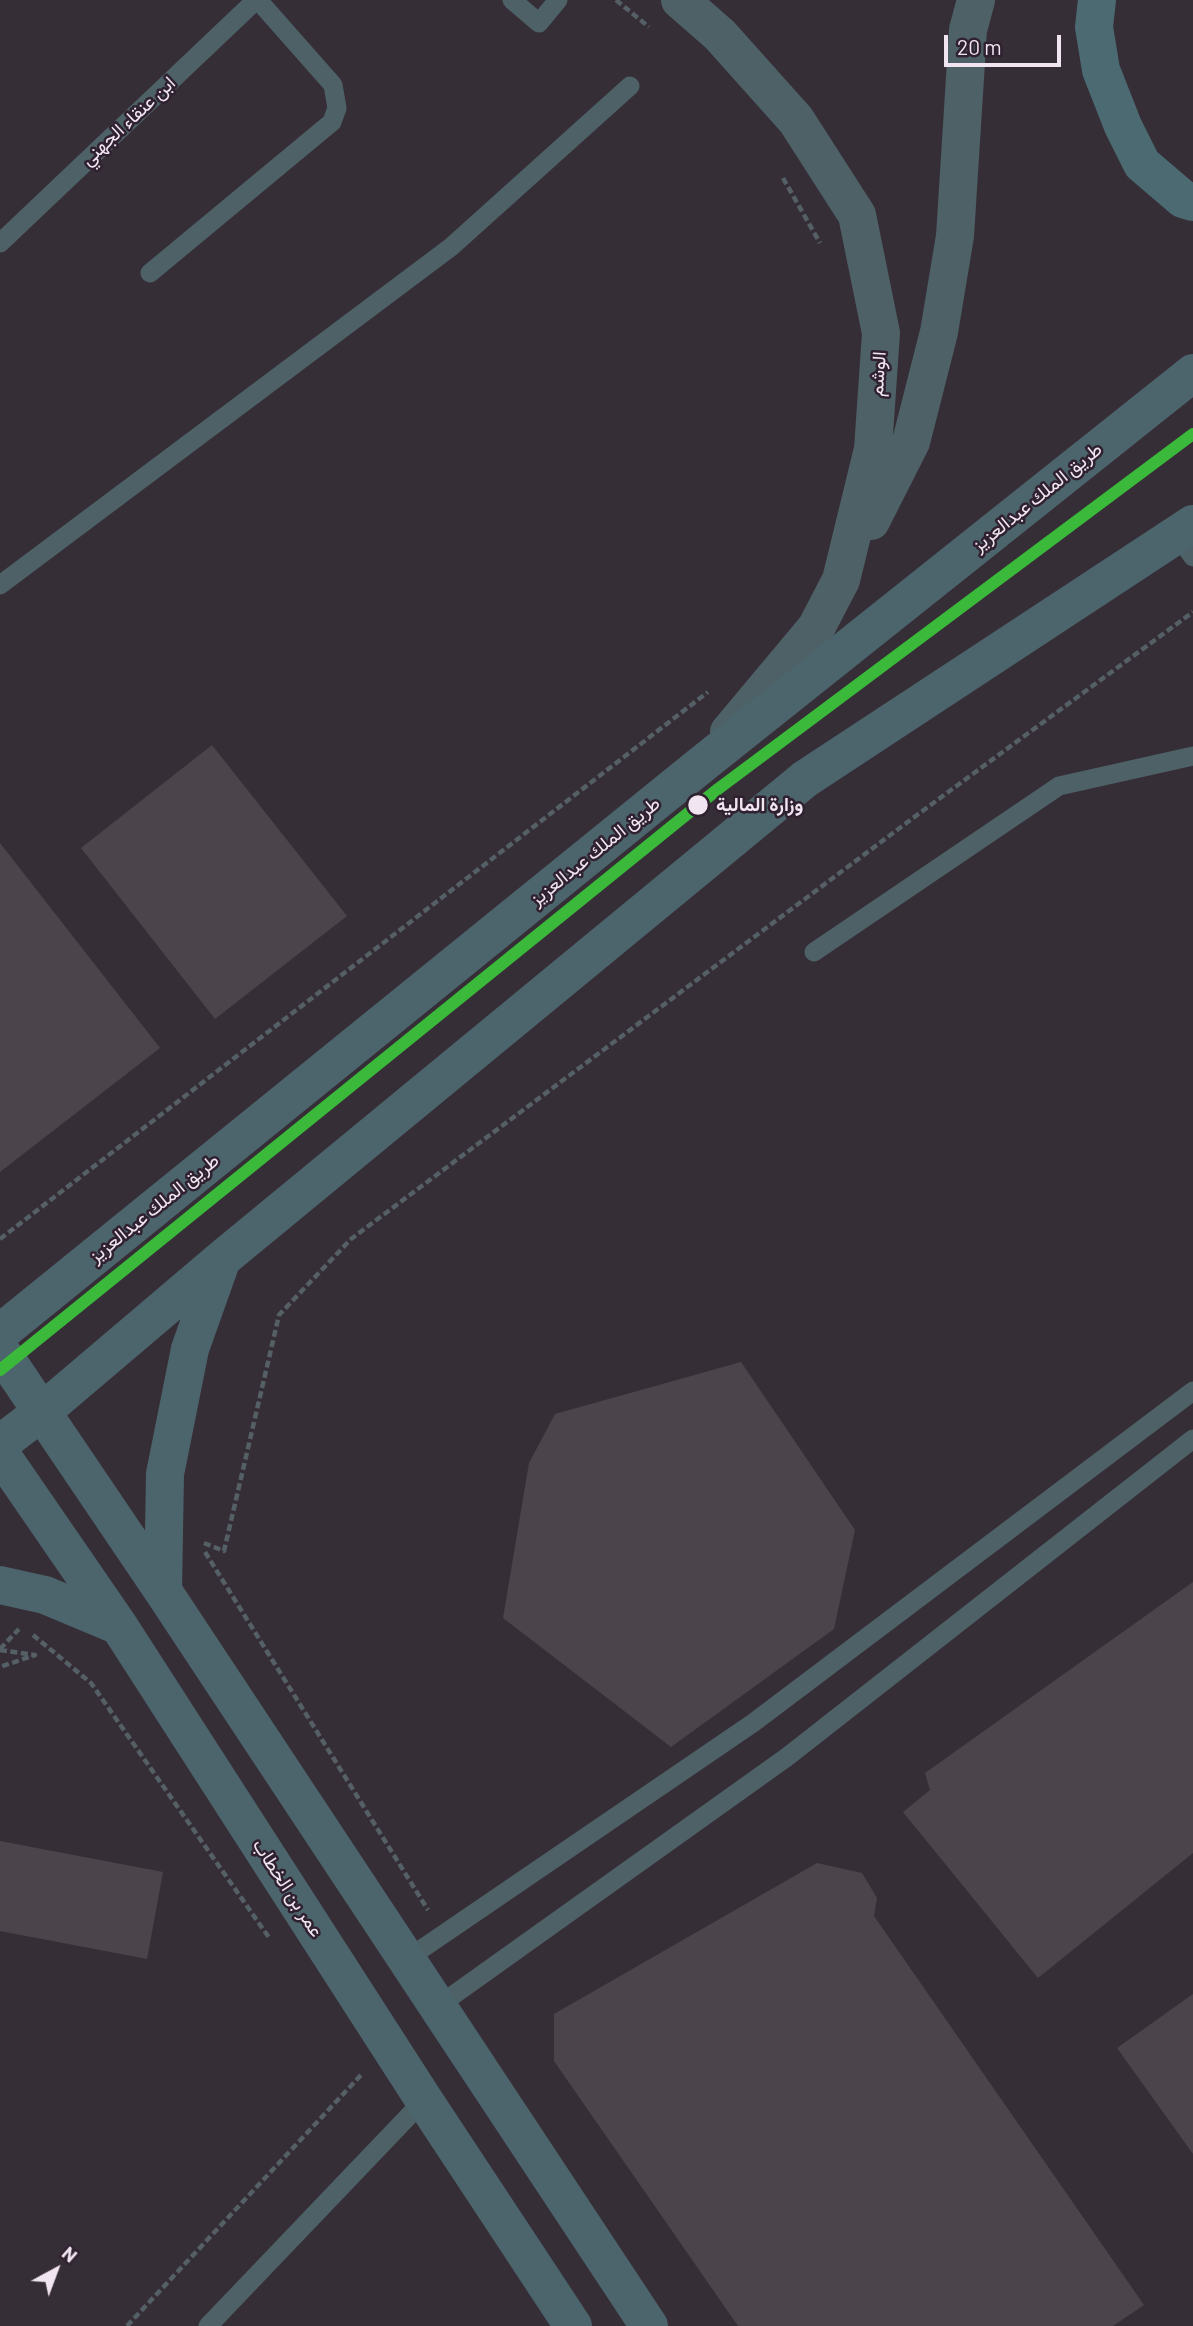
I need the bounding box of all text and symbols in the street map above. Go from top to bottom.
scale bar [948,21,1065,65]
text: 20 m [957,34,1002,59]
street label: ابن عنقاء الجهني [76,71,180,171]
street label: الوشم [865,351,891,397]
street label: طريق الملك عبدالعزيز [967,438,1107,556]
street label: طريق الملك عبدالعزيز [525,792,665,910]
marker: وزارة المالية [686,793,710,817]
place label: وزارة المالية [716,794,803,816]
street label: طريق الملك عبدالعزيز [84,1149,224,1267]
street label: عمر بن الخطاب [248,1835,328,1941]
north arrow [21,2235,91,2305]
text: N [58,2241,82,2267]

